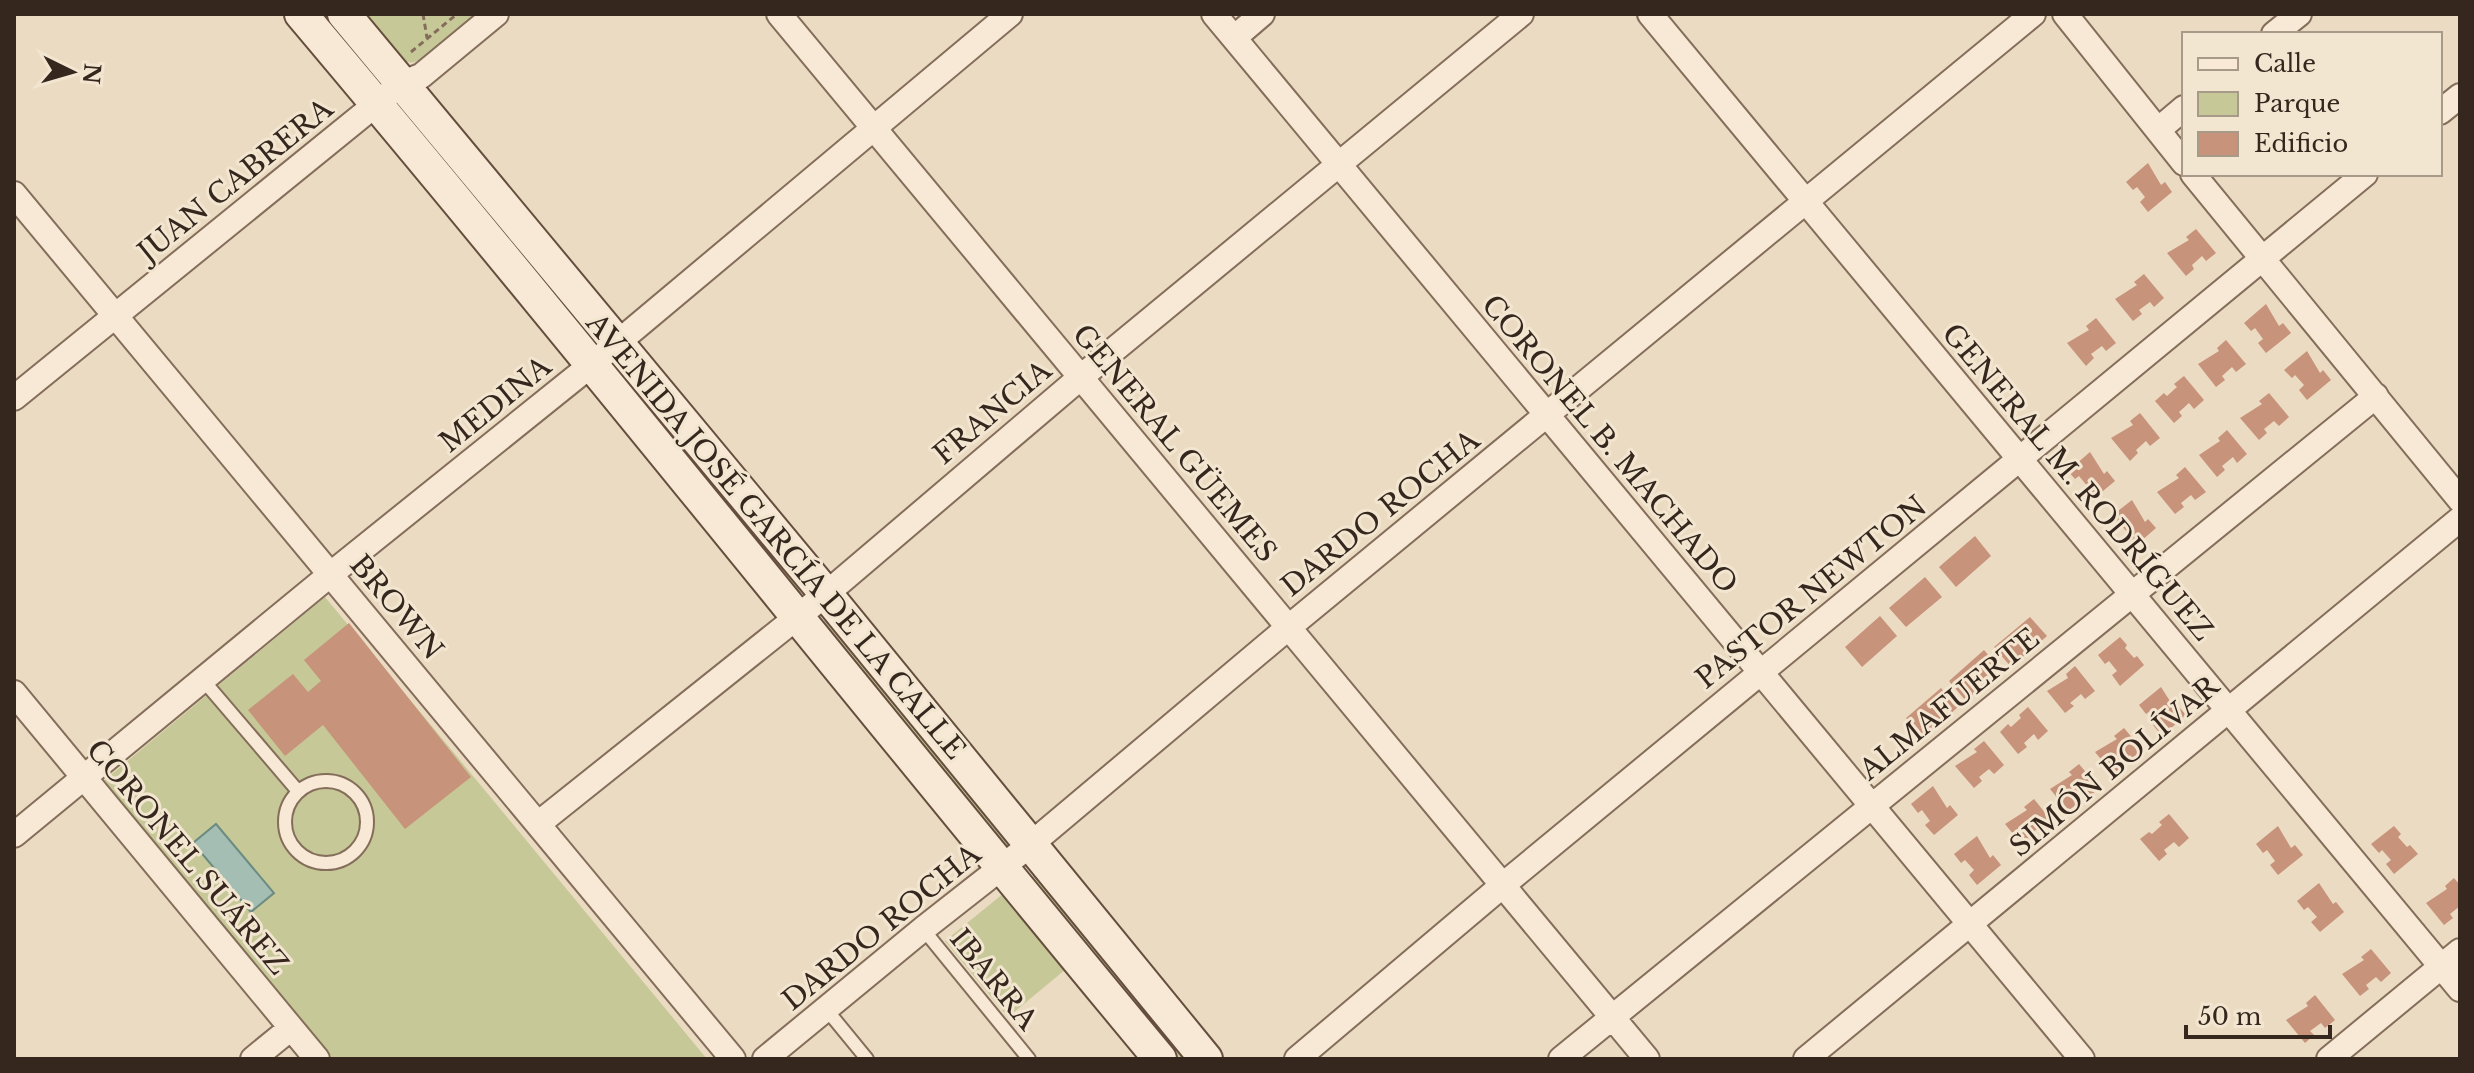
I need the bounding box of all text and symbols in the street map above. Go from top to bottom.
north arrow [32,32,112,112]
legend [2182,32,2442,176]
text: Calle [2254,49,2316,78]
text: N [77,62,106,85]
text: Parque [2254,89,2340,118]
street label: JUAN CABRERA [128,91,340,272]
text: Edificio [2254,129,2348,158]
street label: CORONEL B. MACHADO [1474,288,1745,601]
street label: AVENIDA JOSÉ GARCÍA DE LA CALLE [578,305,973,766]
street label: GENERAL GÜEMES [1065,317,1284,569]
street label: GENERAL M. RODRÍGUEZ [1935,317,2221,648]
street label: MEDINA [432,349,558,460]
street label: FRANCIA [926,353,1059,472]
street label: DARDO ROCHA [1274,422,1487,604]
street label: PASTOR NEWTON [1689,489,1934,696]
street label: BROWN [342,548,451,667]
street label: ALMAFUERTE [1851,621,2046,788]
street label: SIMÓN BOLÍVAR [2003,668,2227,864]
street label: CORONEL SUÁREZ [79,733,296,982]
street label: DARDO ROCHA [775,836,988,1018]
street label: IBARRA [942,922,1045,1037]
scale bar [2186,989,2330,1039]
text: 50 m [2198,1002,2262,1031]

